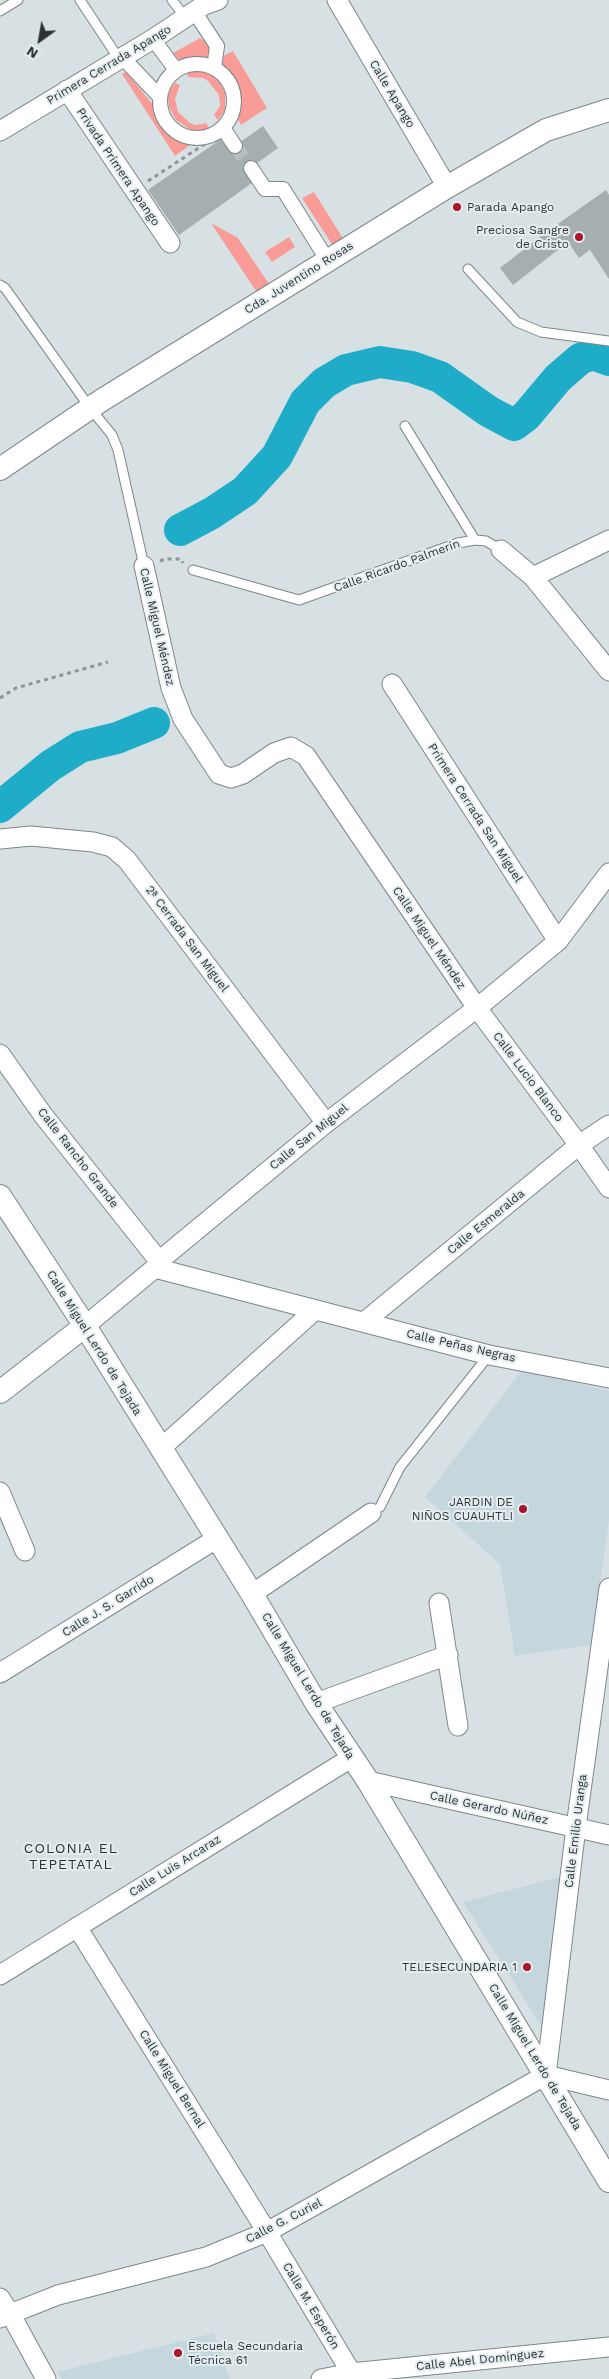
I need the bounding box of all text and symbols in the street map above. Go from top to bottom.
north arrow [15,15,65,65]
street label: Primera Cerrada Apango [44,22,174,108]
text: N [23,43,41,62]
street label: Calle Apango [366,57,418,131]
street label: Privada Primera Apango [73,105,163,229]
place label: Parada Apango [467,200,554,214]
marker: Parada Apango [451,201,463,213]
place label: Preciosa Sangre de Cristo [476,223,569,251]
marker: Preciosa Sangre de Cristo [573,231,585,243]
street label: Cda. Juventino Rosas [242,239,356,317]
street label: Calle Ricardo Palmerín [332,536,462,596]
street label: Calle Miguel Méndez [136,567,178,687]
street label: Primera Cerrada San Miguel [425,741,525,885]
street label: 2ª Cerrada San Miguel [142,883,232,995]
street label: Calle Miguel Méndez [389,884,469,992]
street label: Calle Lucio Blanco [490,1029,566,1125]
street label: Calle San Miguel [267,1101,351,1173]
street label: Calle Rancho Grande [34,1105,122,1211]
street label: Calle Esmeralda [444,1186,528,1258]
street label: Calle Miguel Lerdo de Tejada [43,1268,145,1418]
street label: Calle Peñas Negras [405,1326,517,1366]
place label: JARDIN DE NIÑOS CUAUHTLI [412,1495,513,1523]
marker: JARDIN DE NIÑOS CUAUHTLI [517,1503,529,1515]
street label: Calle J. S. Garrido [60,1572,156,1640]
street label: Calle Miguel Lerdo de Tejada [258,1610,358,1762]
street label: Calle Emilio Uranga [562,1773,590,1889]
street label: Calle Gerardo Núñez [428,1788,550,1828]
street label: Calle Luis Arcaraz [126,1832,224,1900]
district label: COLONIA EL TEPETATAL [23,1841,119,1874]
place label: TELESECUNDARIA 1 [402,1960,517,1974]
marker: TELESECUNDARIA 1 [521,1961,533,1973]
street label: Calle Miguel Lerdo de Tejada [485,1981,585,2133]
street label: Calle Miguel Bernal [136,2027,208,2131]
street label: Calle G. Curiel [243,2196,325,2246]
street label: Calle M. Esperón [279,2260,343,2352]
place label: Escuela Secundaria Técnica 61 [188,2339,303,2367]
street label: Calle Abel Domínguez [415,2346,545,2374]
marker: Escuela Secundaria Técnica 61 [172,2347,184,2359]

